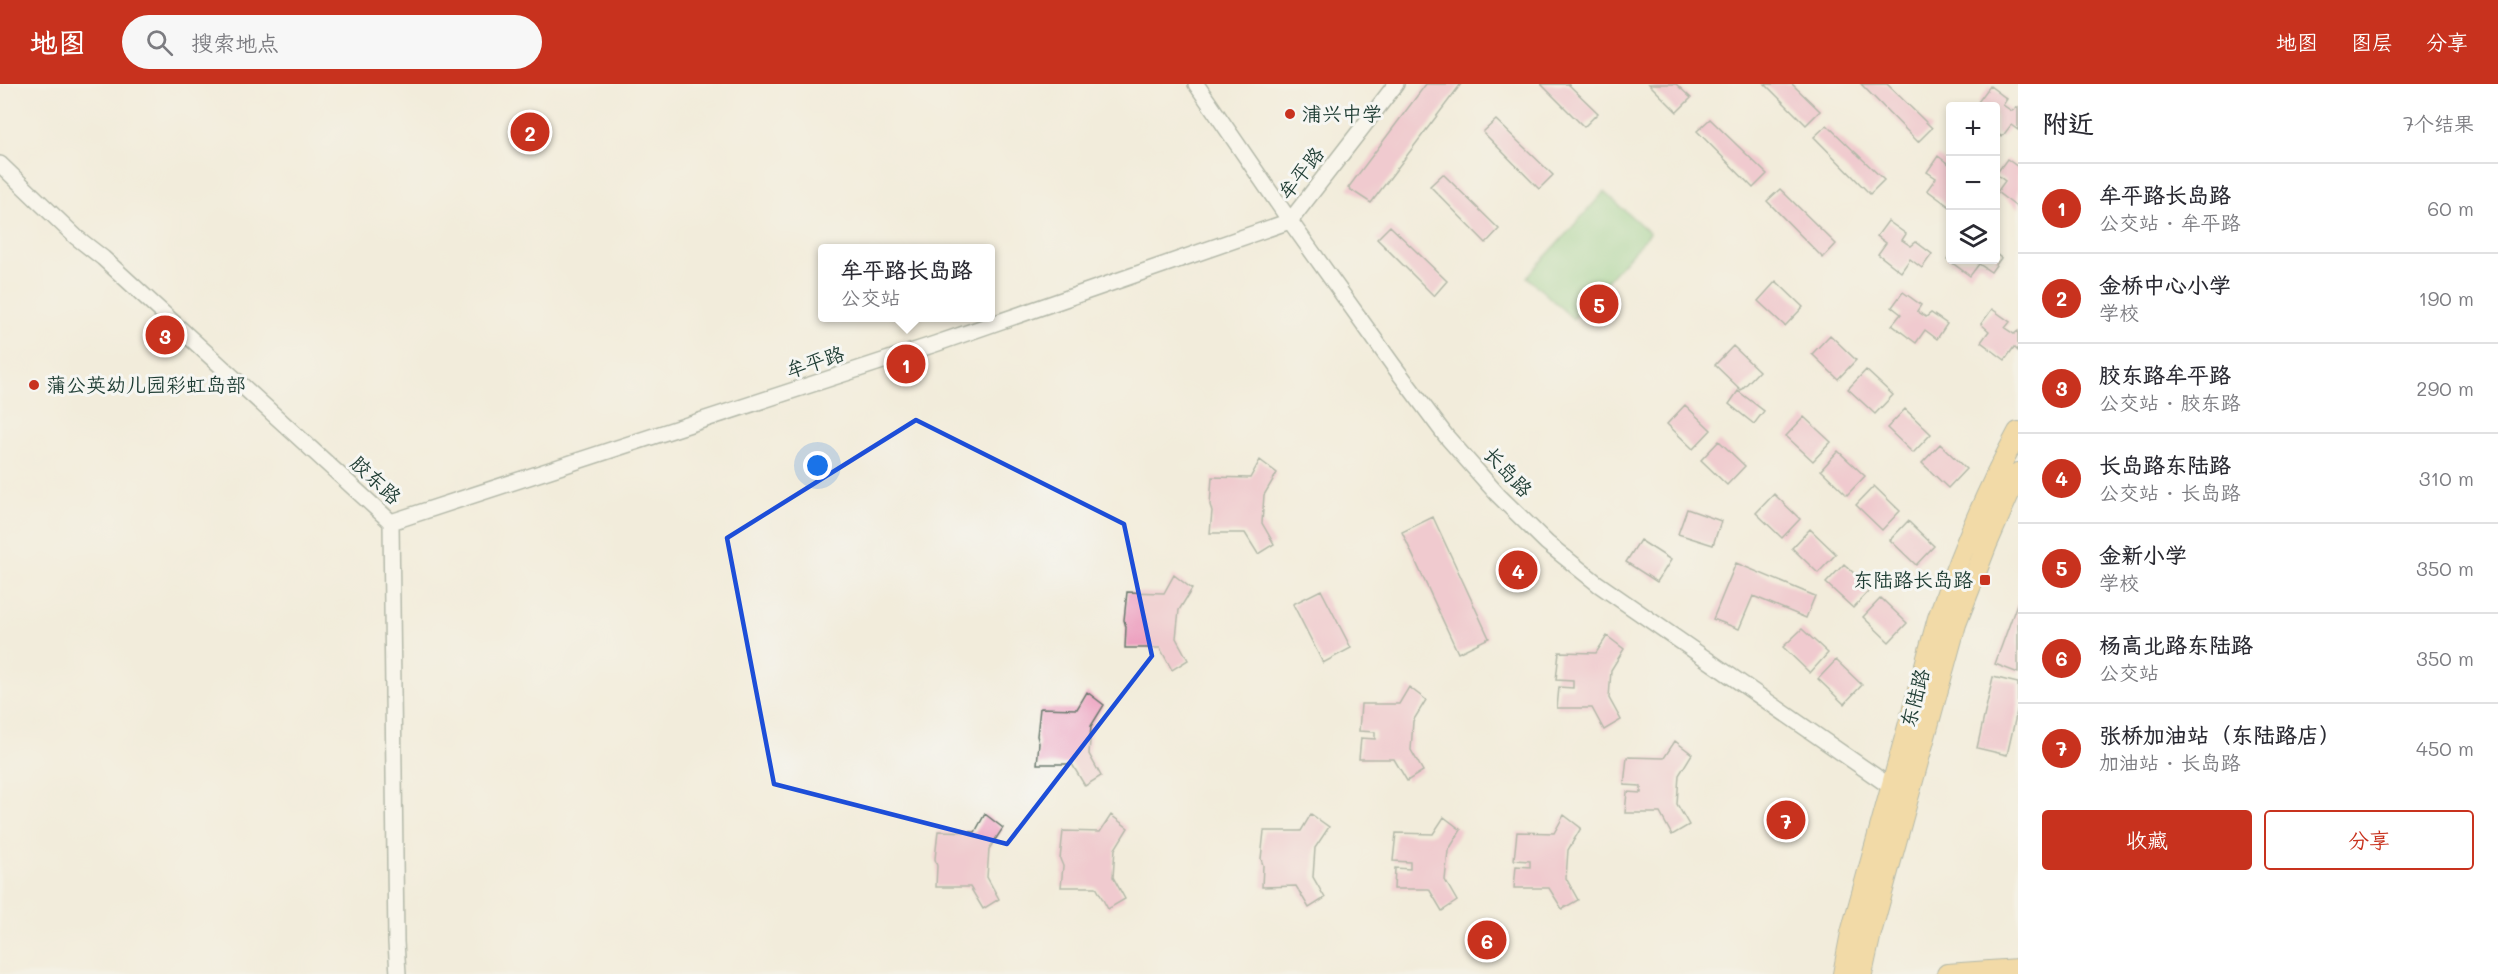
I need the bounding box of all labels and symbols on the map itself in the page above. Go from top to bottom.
place label: 浦兴中学 [1302,100,1382,126]
marker: 浦兴中学 [1283,107,1297,121]
pin: 2 [510,110,550,154]
street label: 牟平路 [1271,140,1330,204]
pin: 5 [1580,282,1618,326]
pin: 3 [146,312,184,358]
street label: 牟平路 [782,339,848,383]
pin: 1 [886,342,926,386]
place label: 蒲公英幼儿园彩虹岛部 [46,371,246,397]
marker: 蒲公英幼儿园彩虹岛部 [27,378,41,392]
street label: 长岛路 [1479,441,1539,503]
street label: 胶东路 [346,449,408,510]
your location [803,451,832,480]
pin: 4 [1498,548,1538,592]
place label: 东陆路长岛路 [1853,566,1974,592]
marker: 东陆路长岛路 [1978,573,1992,587]
street label: 东陆路 [1894,664,1935,730]
pin: 7 [1766,798,1806,842]
pin: 6 [1468,918,1506,962]

